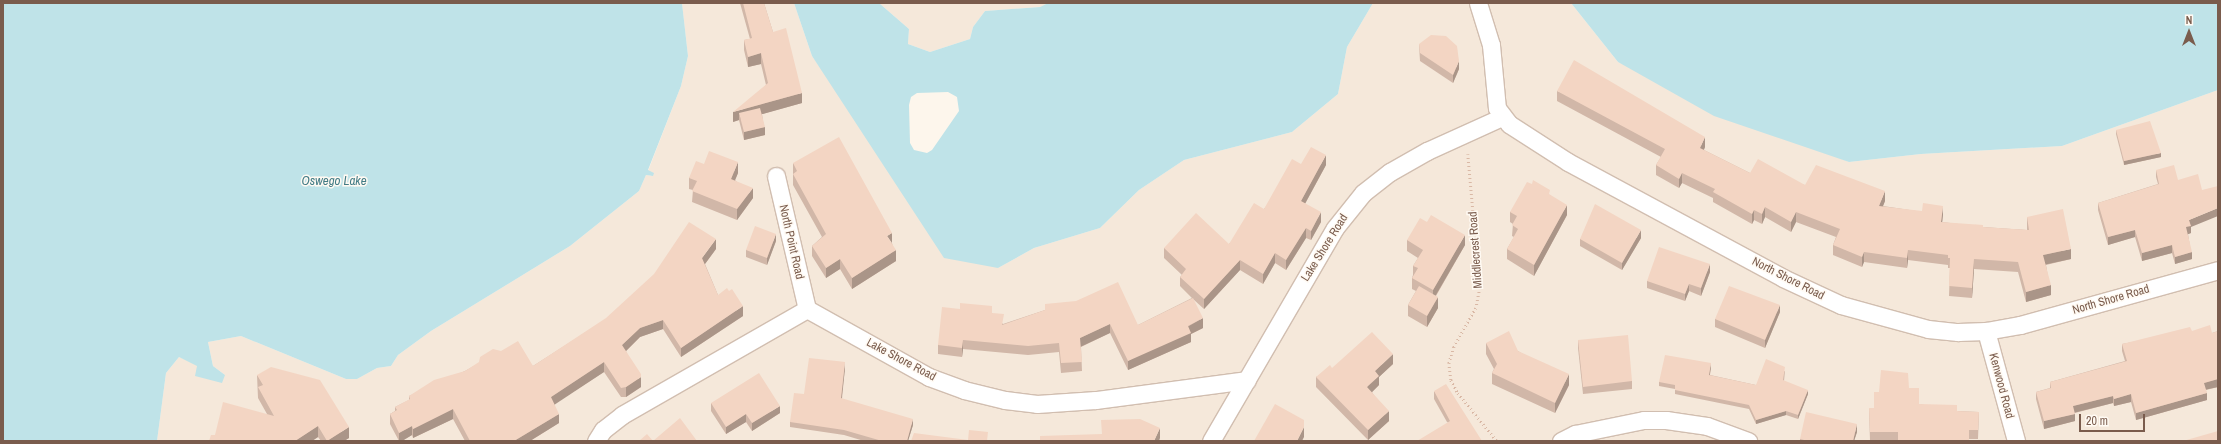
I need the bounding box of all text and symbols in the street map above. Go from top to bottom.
north arrow [2169,12,2209,52]
text: N [2186,13,2192,27]
water label: Oswego Lake [301,173,367,189]
street label: North Point Road [775,203,807,281]
street label: Middlecrest Road [1466,211,1486,289]
street label: Lake Shore Road [1299,212,1351,284]
street label: North Shore Road [1749,255,1827,303]
street label: North Shore Road [2071,282,2151,318]
street label: Lake Shore Road [864,336,938,384]
street label: Kenwood Road [1985,352,2017,420]
scale bar [2081,406,2147,432]
text: 20 m [2086,413,2108,429]

